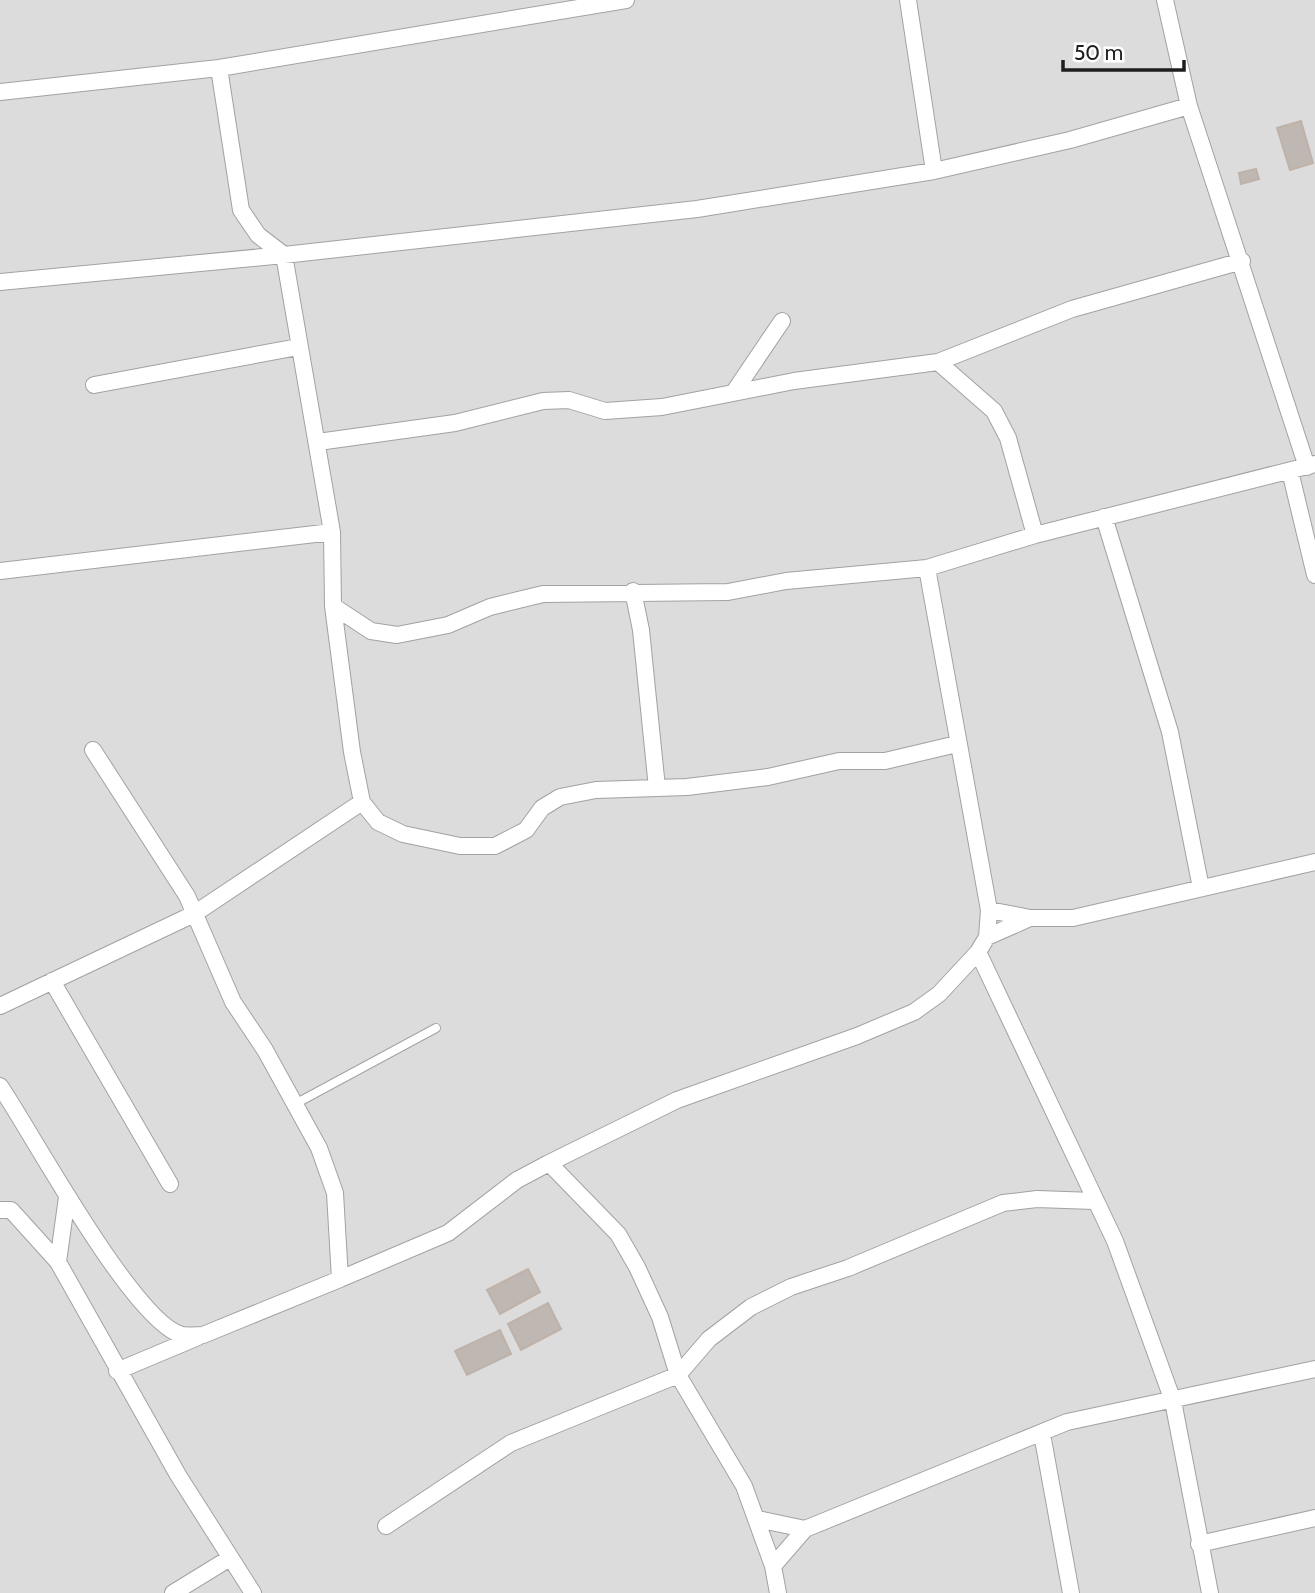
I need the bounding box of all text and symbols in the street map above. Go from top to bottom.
scale bar [1063,28,1184,72]
text: 50 m [1074,40,1123,65]

